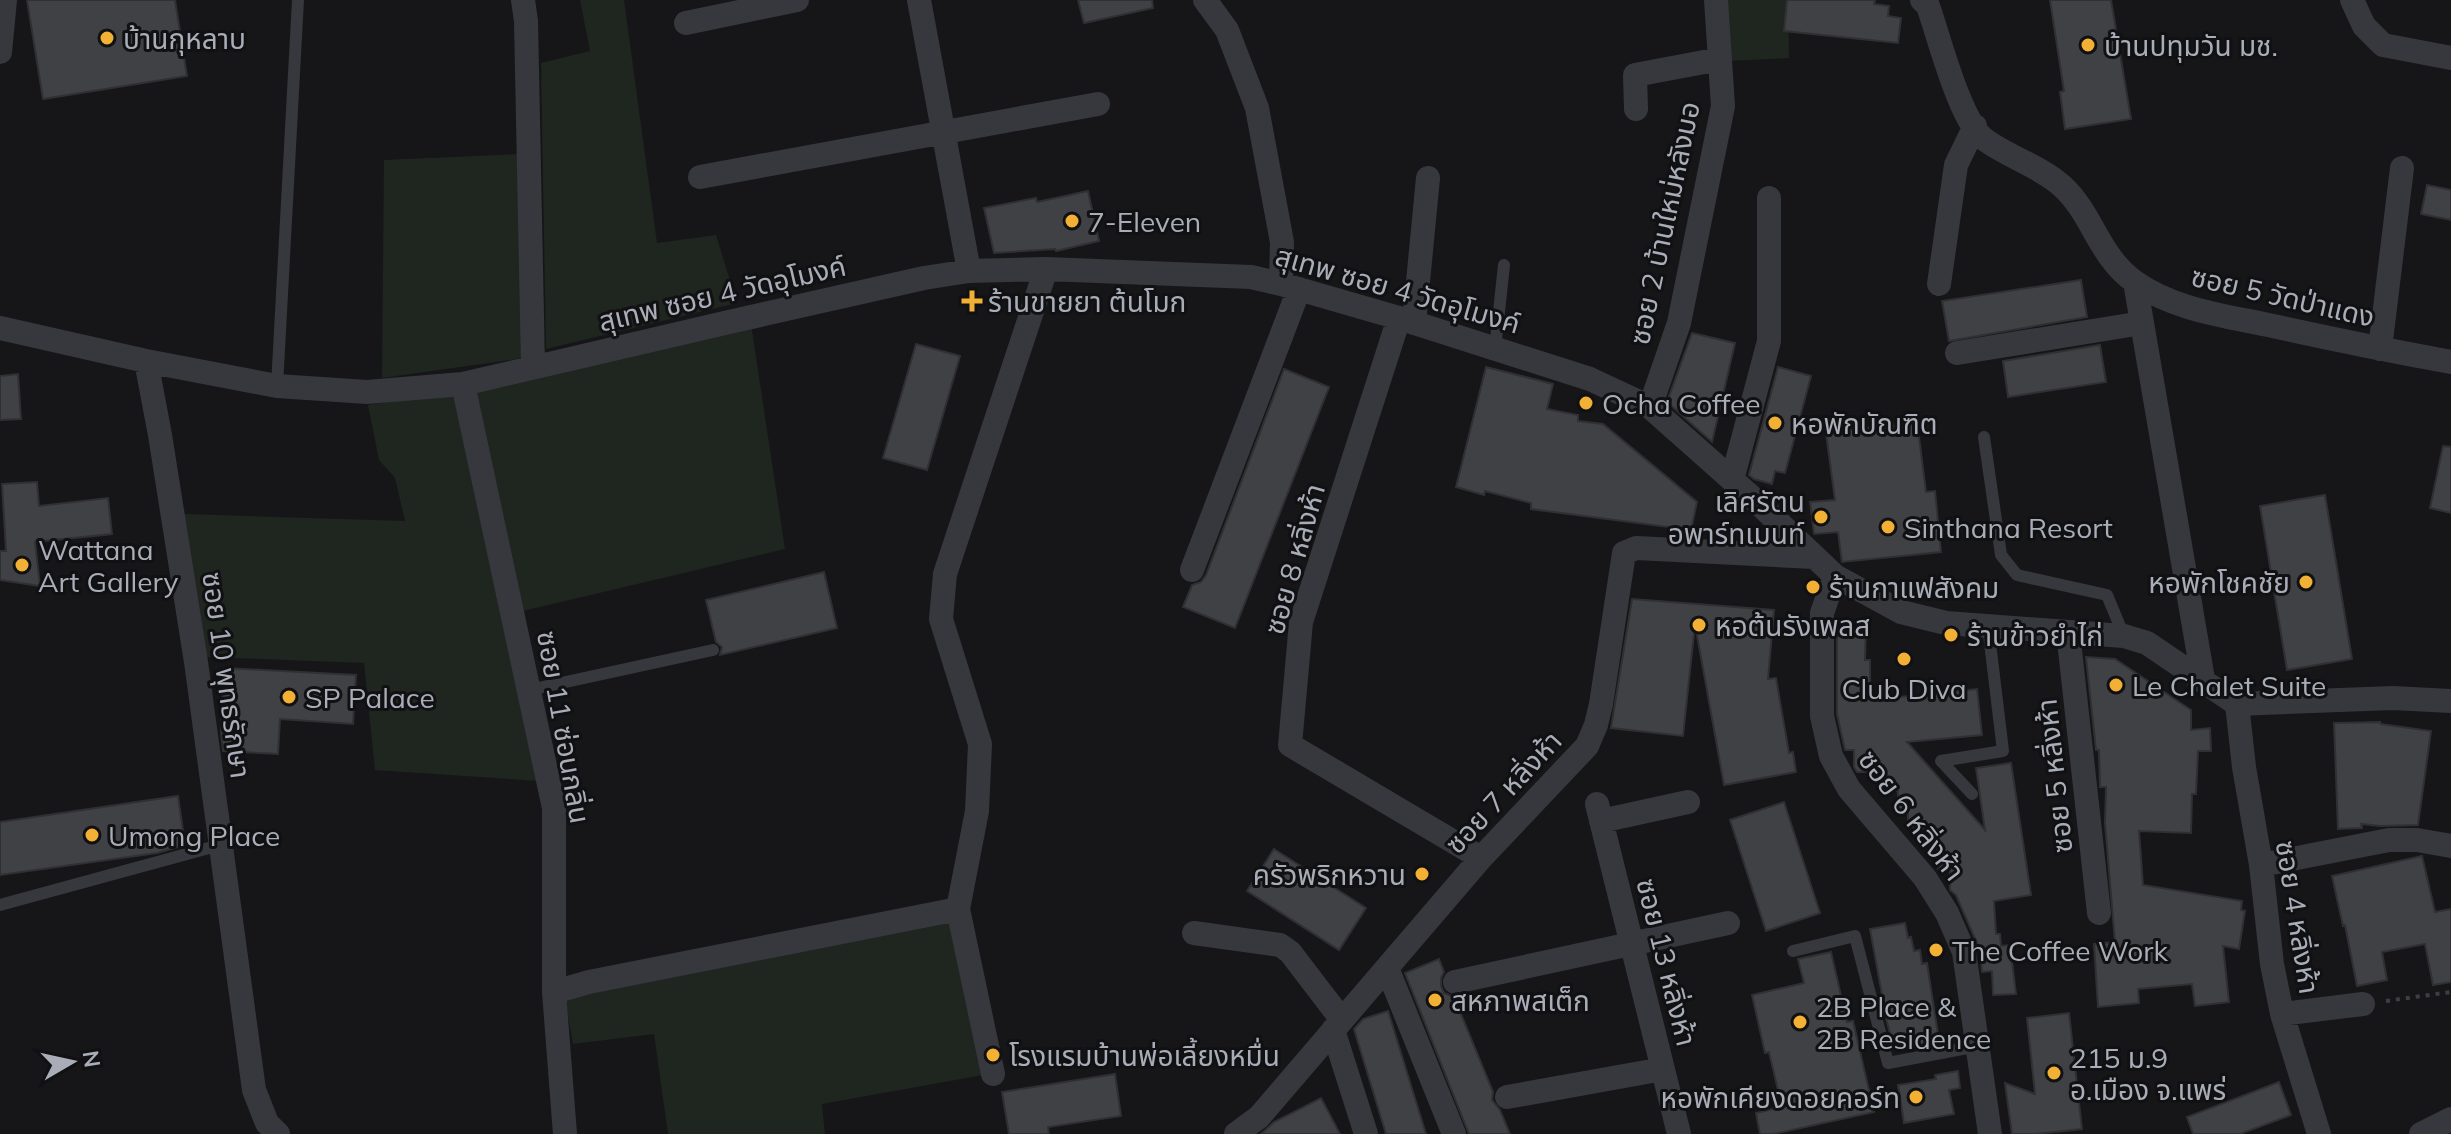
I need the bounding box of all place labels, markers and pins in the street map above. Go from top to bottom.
place label: บ้านกุหลาบ [123,21,246,56]
place label: บ้านปทุมวัน มช. [2104,28,2278,63]
marker: บ้านกุหลาบ [98,29,116,47]
marker: บ้านปทุมวัน มช. [2079,36,2097,54]
place label: 7-Eleven [1088,204,1201,239]
marker: 7-Eleven [1063,212,1081,230]
place label: ร้านขายยา ต้นโมก [988,284,1186,319]
marker: ร้านขายยา ต้นโมก [963,292,981,310]
place label: Ocha Coffee [1602,386,1761,421]
marker: Ocha Coffee [1577,394,1595,412]
place label: หอพักบัณฑิต [1791,406,1937,441]
marker: หอพักบัณฑิต [1766,414,1784,432]
place label: เลิศรัตน อพาร์ทเมนท์ [1668,484,1805,551]
marker: เลิศรัตน อพาร์ทเมนท์ [1812,508,1830,526]
place label: Sinthana Resort [1904,510,2113,545]
marker: Sinthana Resort [1879,518,1897,536]
place label: Wattana Art Gallery [38,532,178,599]
marker: Wattana Art Gallery [13,556,31,574]
place label: หอพักโชคชัย [2148,565,2290,600]
place label: ร้านกาแฟสังคม [1829,570,1999,605]
marker: หอพักโชคชัย [2297,573,2315,591]
marker: ร้านกาแฟสังคม [1804,578,1822,596]
place label: หอต้นรังเพลส [1715,608,1870,643]
marker: หอต้นรังเพลส [1690,616,1708,634]
place label: ร้านข้าวยำไก่ [1967,618,2103,653]
marker: ร้านข้าวยำไก่ [1942,626,1960,644]
marker: Club Diva [1895,650,1913,668]
place label: Le Chalet Suite [2132,668,2326,703]
place label: Club Diva [1841,671,1967,706]
marker: Le Chalet Suite [2107,676,2125,694]
place label: SP Palace [305,680,435,715]
marker: SP Palace [280,688,298,706]
place label: Umong Place [108,818,280,853]
marker: Umong Place [83,826,101,844]
place label: ครัวพริกหวาน [1253,857,1406,892]
marker: ครัวพริกหวาน [1413,865,1431,883]
place label: The Coffee Work [1952,933,2168,968]
marker: The Coffee Work [1927,941,1945,959]
place label: สหภาพสเต็ก [1451,983,1590,1018]
place label: 2B Place & 2B Residence [1816,989,1991,1056]
marker: สหภาพสเต็ก [1426,991,1444,1009]
marker: 2B Place & 2B Residence [1791,1013,1809,1031]
place label: โรงแรมบ้านพ่อเลี้ยงหมื่น [1009,1037,1280,1073]
place label: 215 ม.9 อ.เมือง จ.แพร่ [2070,1040,2226,1107]
marker: โรงแรมบ้านพ่อเลี้ยงหมื่น [984,1046,1002,1064]
marker: 215 ม.9 อ.เมือง จ.แพร่ [2045,1064,2063,1082]
place label: หอพักเคียงดอยคอร์ท [1660,1080,1900,1115]
marker: หอพักเคียงดอยคอร์ท [1907,1088,1925,1106]

